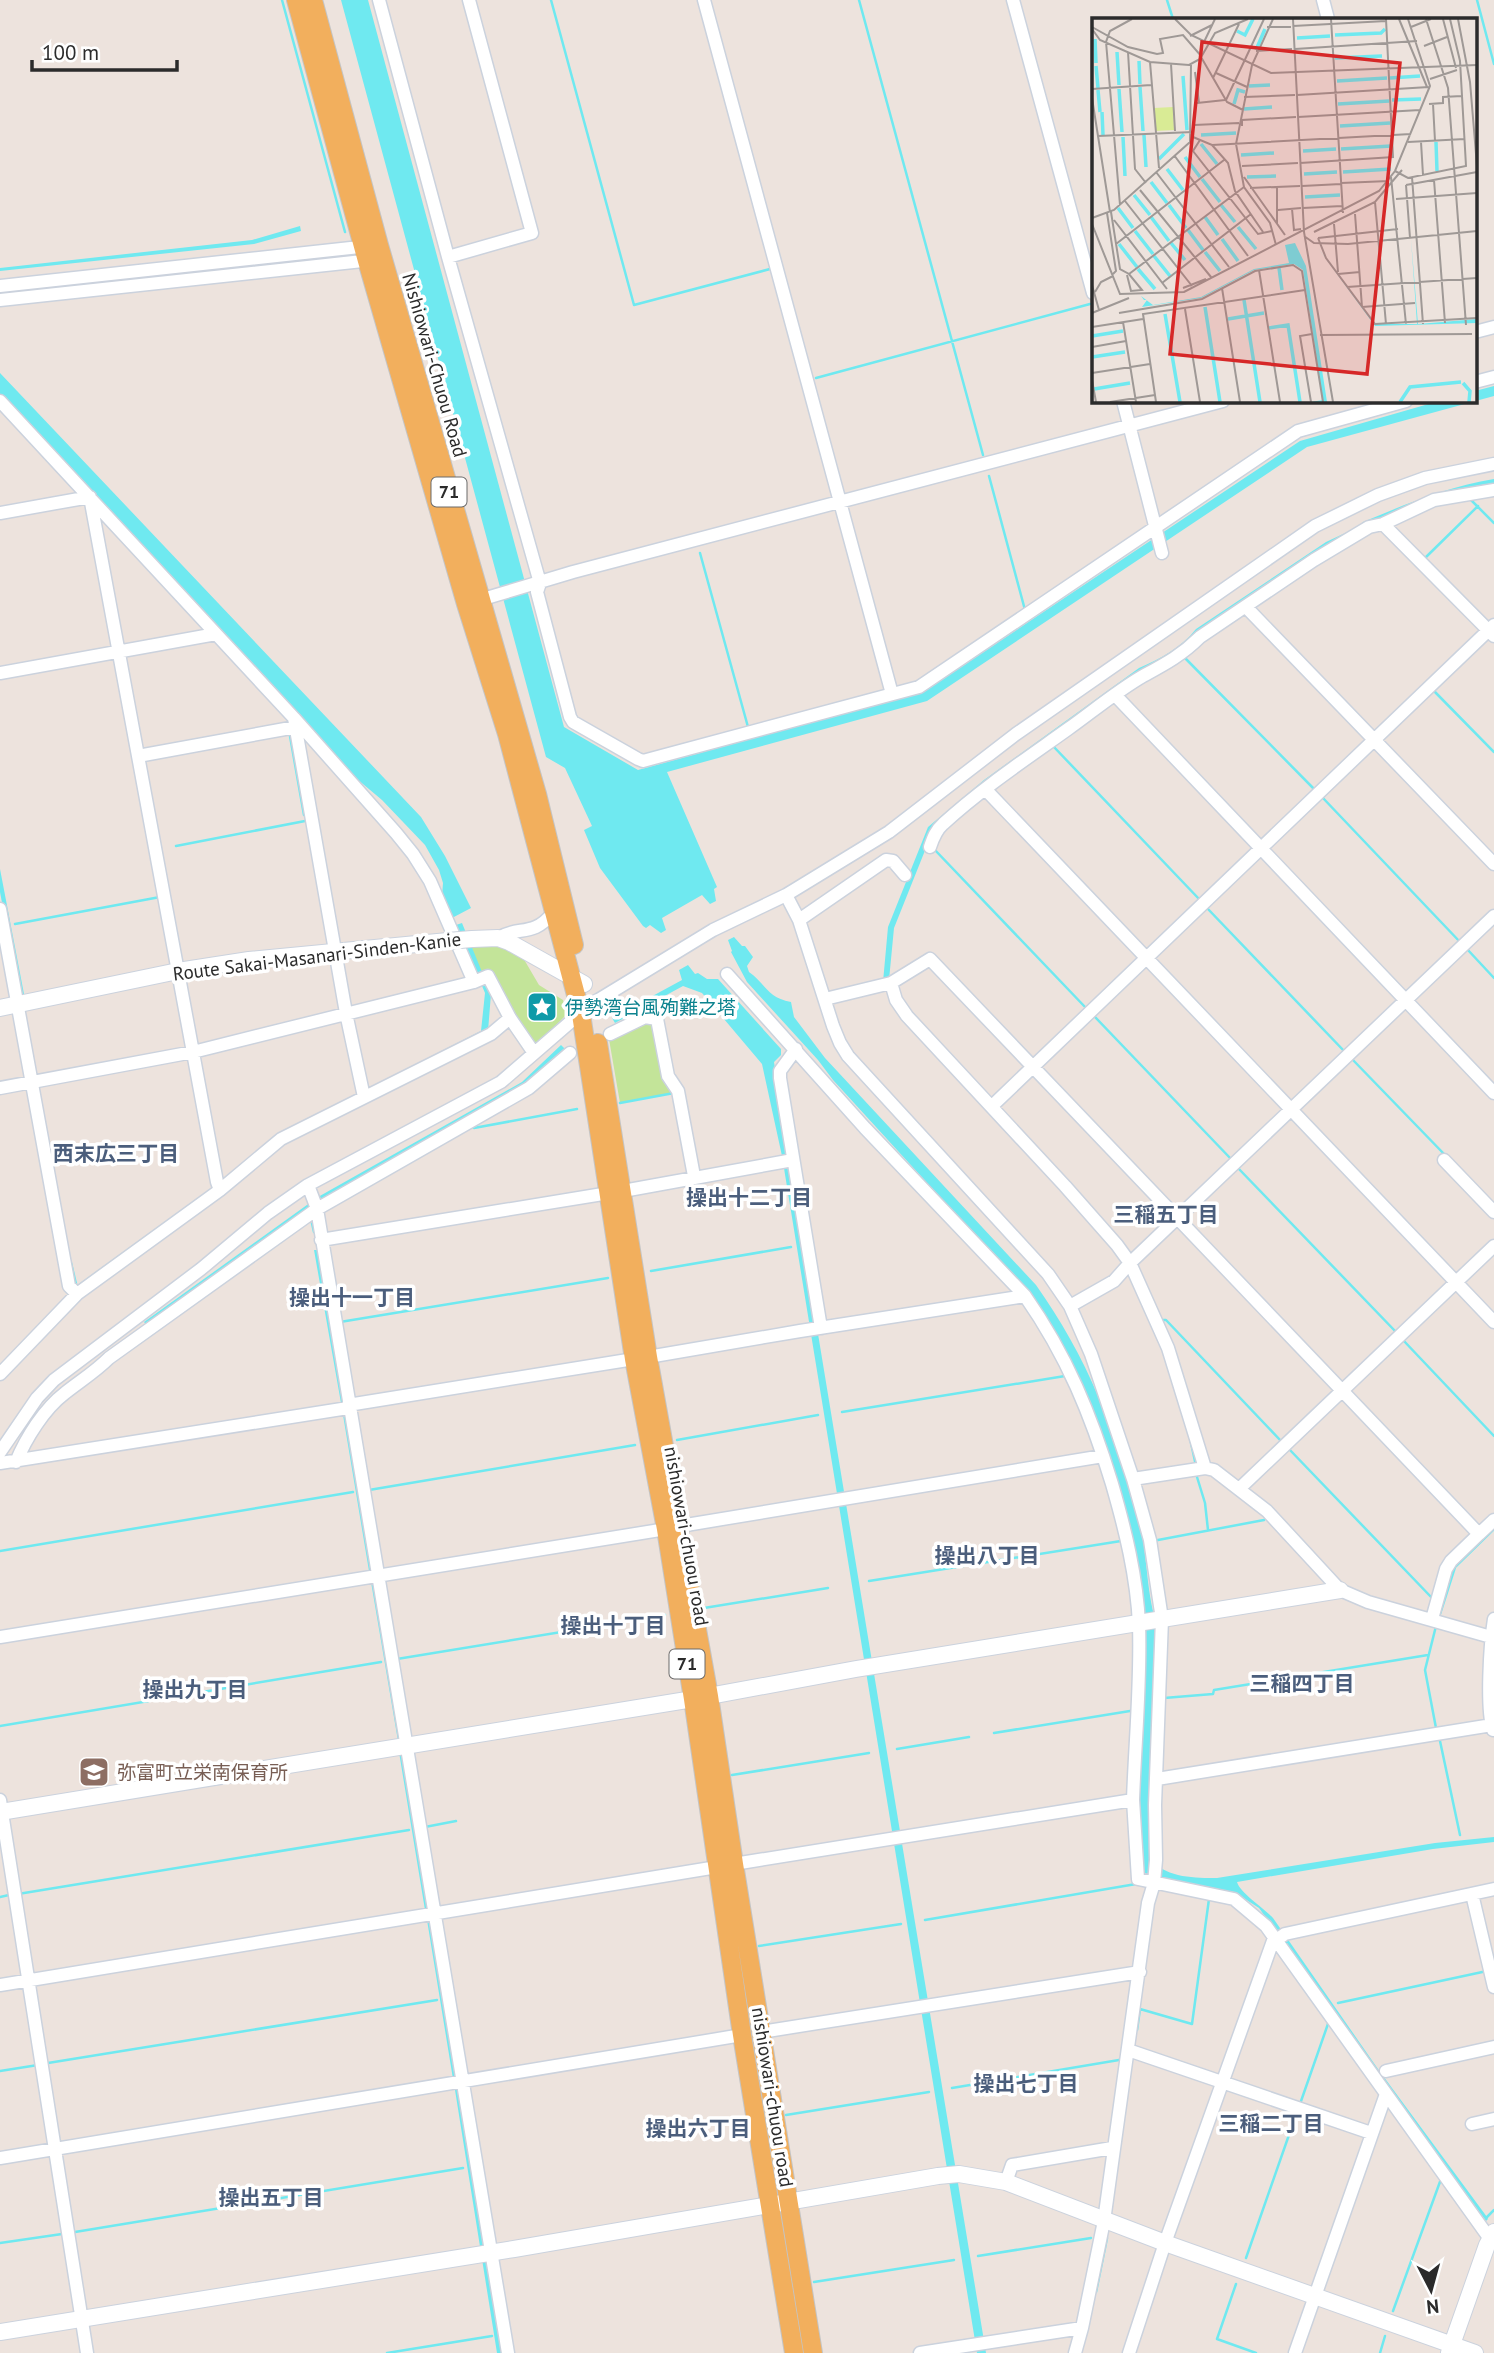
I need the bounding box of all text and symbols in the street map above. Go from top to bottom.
inset map [1092,18,1476,402]
scale bar [32,28,177,72]
text: 100 m [42,39,99,66]
street label: Nishiowari-Chuou Road [397,270,473,460]
road number: 71 [432,478,466,506]
street label: Route Sakai-Masanari-Sinden-Kanie [172,926,462,986]
place icon: 伊勢湾台風殉難之塔 [525,990,559,1024]
place label: 伊勢湾台風殉難之塔 [565,995,736,1019]
district label: 西末広三丁目 [53,1140,179,1167]
district label: 操出十二丁目 [686,1184,812,1211]
district label: 三稲五丁目 [1114,1201,1219,1228]
district label: 操出十一丁目 [289,1284,415,1311]
street label: nishiowari-chuou road [659,1444,715,1628]
district label: 操出八丁目 [935,1542,1040,1569]
district label: 操出十丁目 [561,1612,666,1639]
road number: 71 [670,1650,704,1679]
district label: 三稲四丁目 [1250,1670,1355,1697]
district label: 操出九丁目 [143,1676,248,1703]
school or university icon: 弥富町立栄南保育所 [77,1755,111,1789]
place label: 弥富町立栄南保育所 [117,1760,288,1784]
street label: nishiowari-chuou road [747,2005,799,2189]
district label: 操出七丁目 [974,2070,1079,2097]
district label: 三稲二丁目 [1219,2110,1324,2137]
district label: 操出六丁目 [646,2115,751,2142]
district label: 操出五丁目 [219,2184,324,2211]
north arrow [1396,2255,1466,2325]
text: N [1425,2294,1440,2319]

